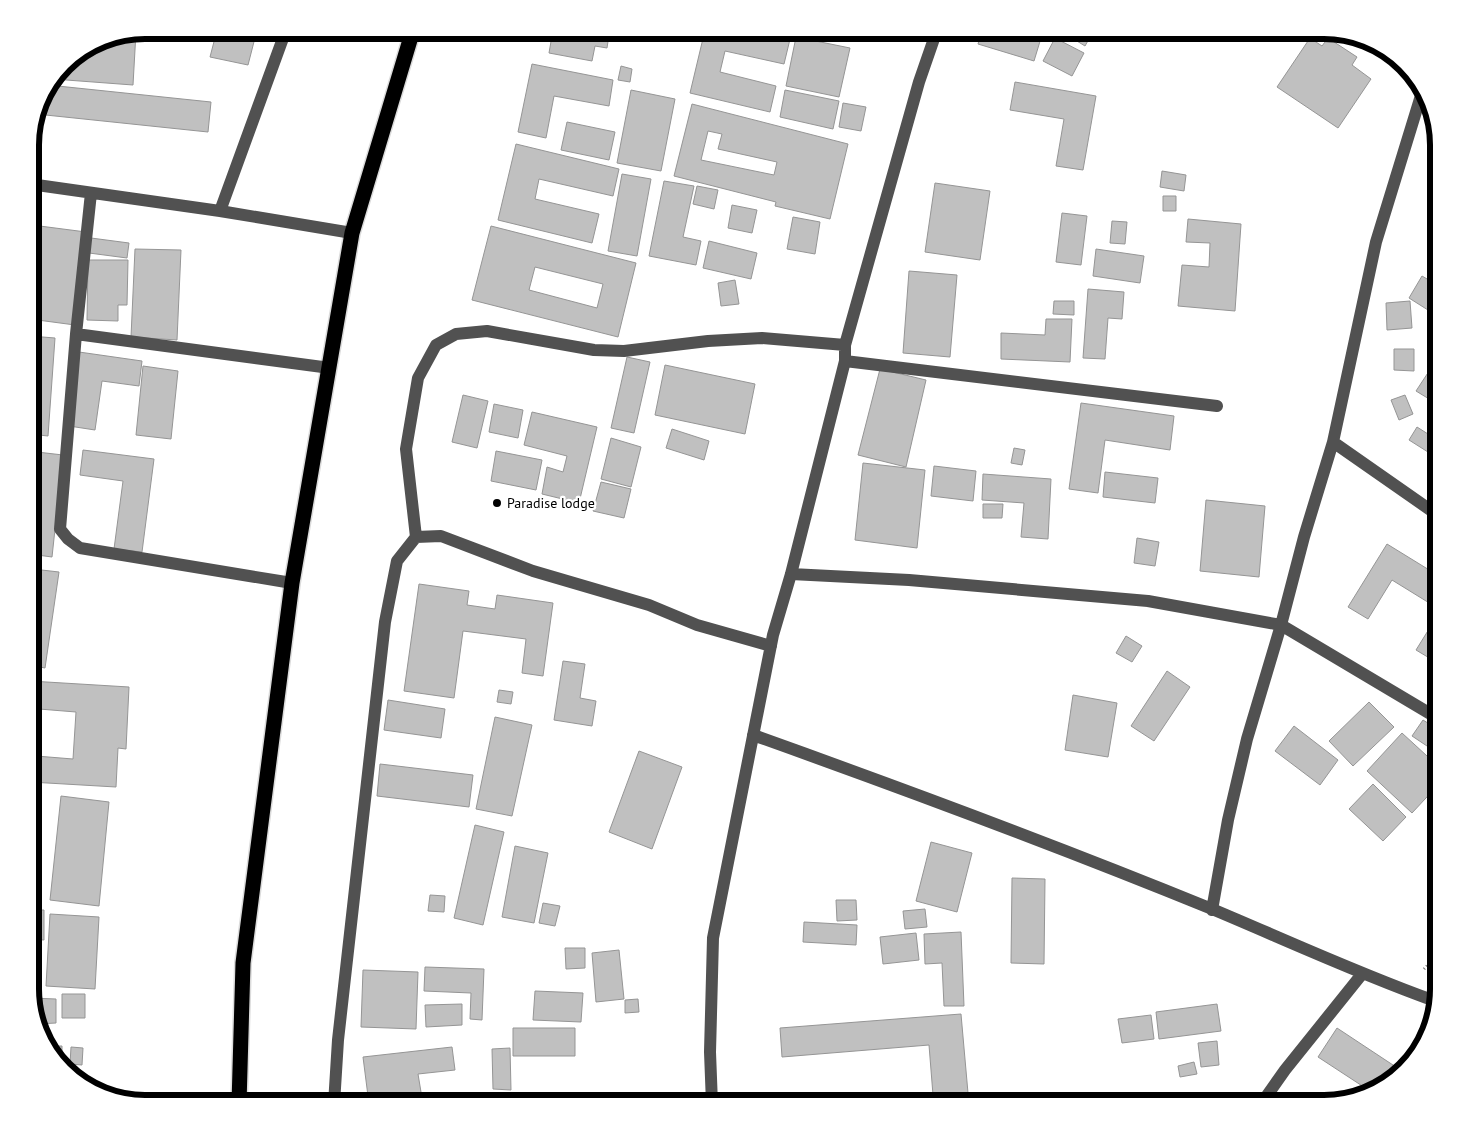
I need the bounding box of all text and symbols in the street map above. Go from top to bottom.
place label: Paradise lodge [507,494,595,512]
marker: Paradise lodge [491,497,503,509]

